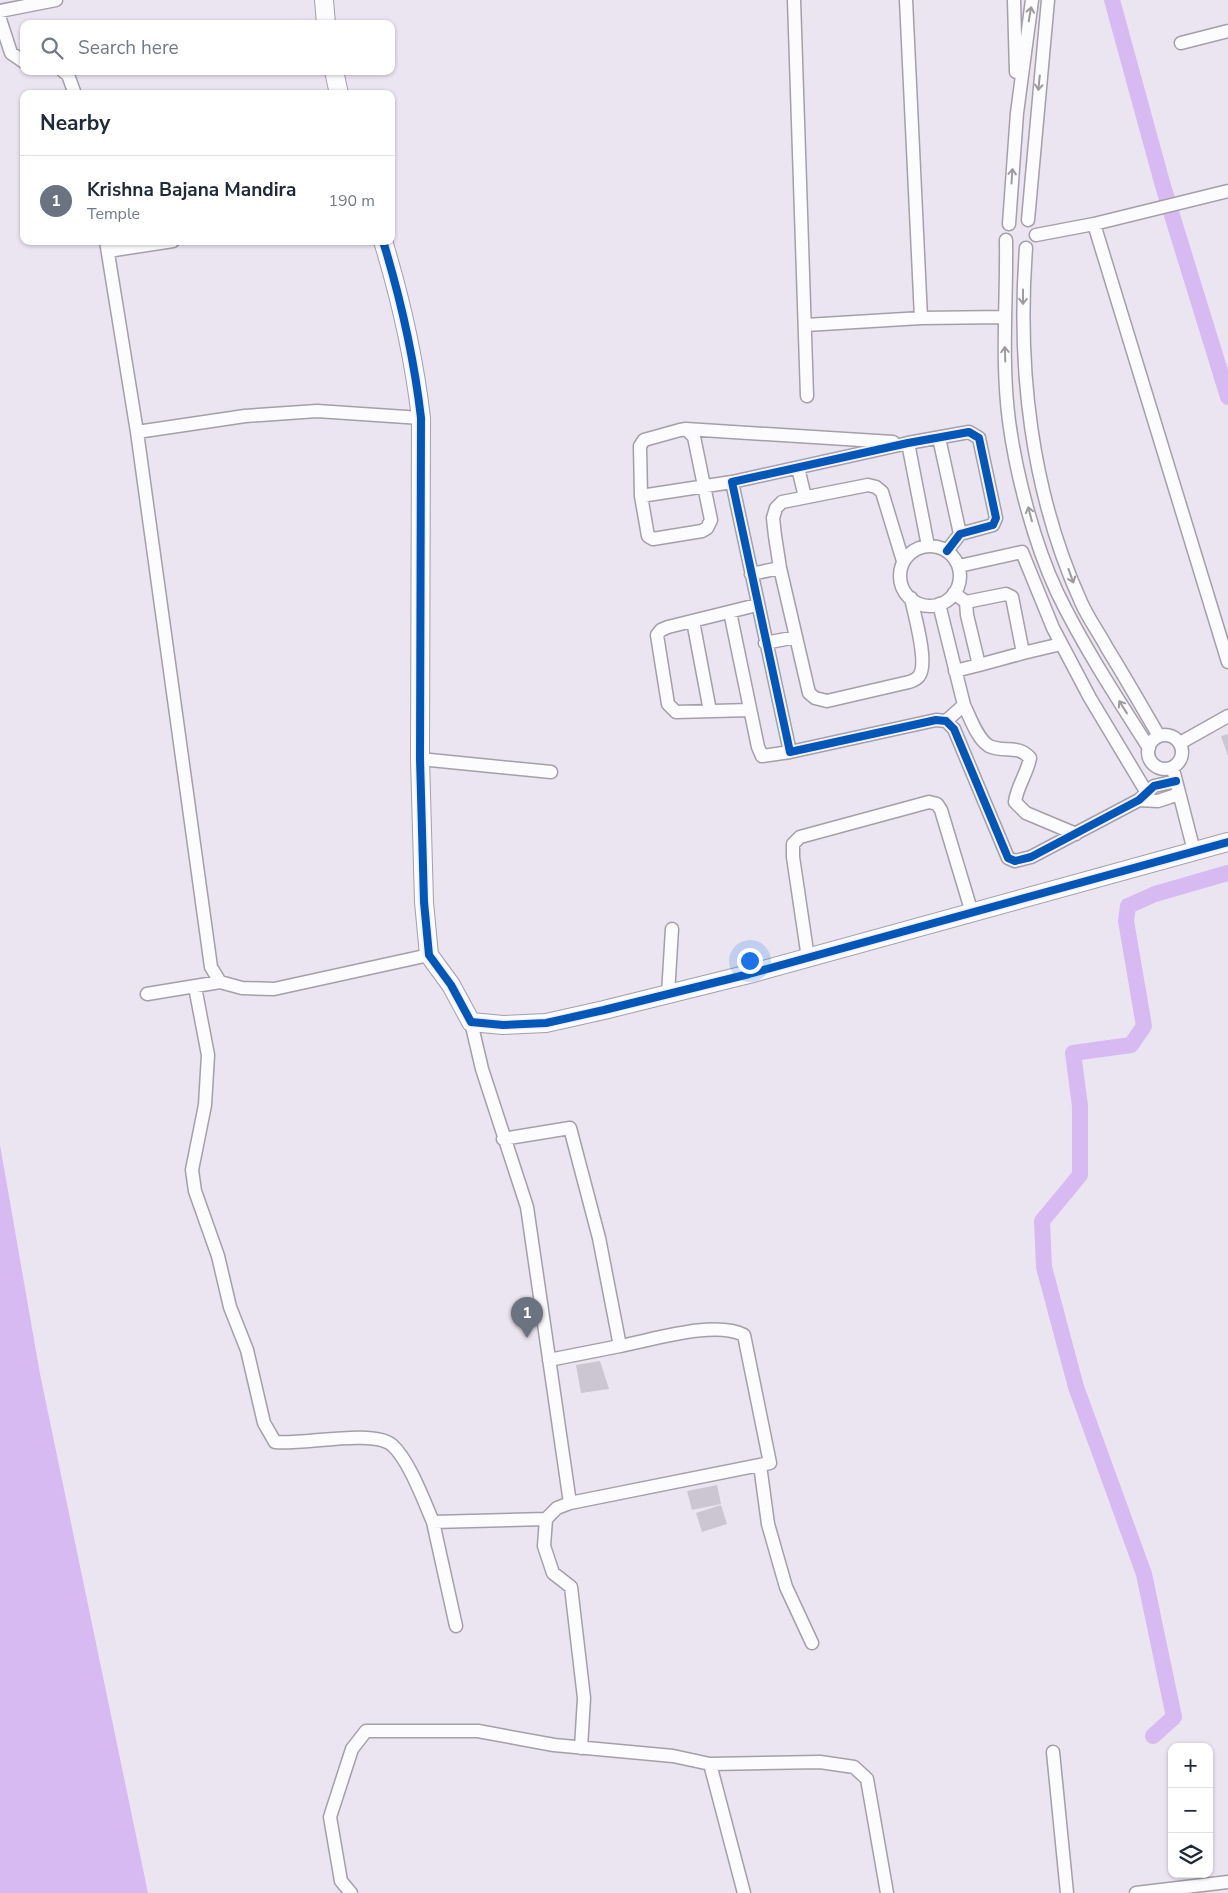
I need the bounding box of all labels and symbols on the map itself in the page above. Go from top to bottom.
one-way arrow [1025,7,1035,23]
one-way arrow [1034,75,1044,91]
one-way arrow [1008,168,1017,184]
one-way arrow [1018,288,1028,305]
one-way arrow [1001,346,1010,362]
one-way arrow [1025,506,1035,522]
one-way arrow [1067,568,1076,583]
one-way arrow [1117,701,1127,715]
your location [737,948,763,974]
pin: 1 [511,1297,543,1338]

